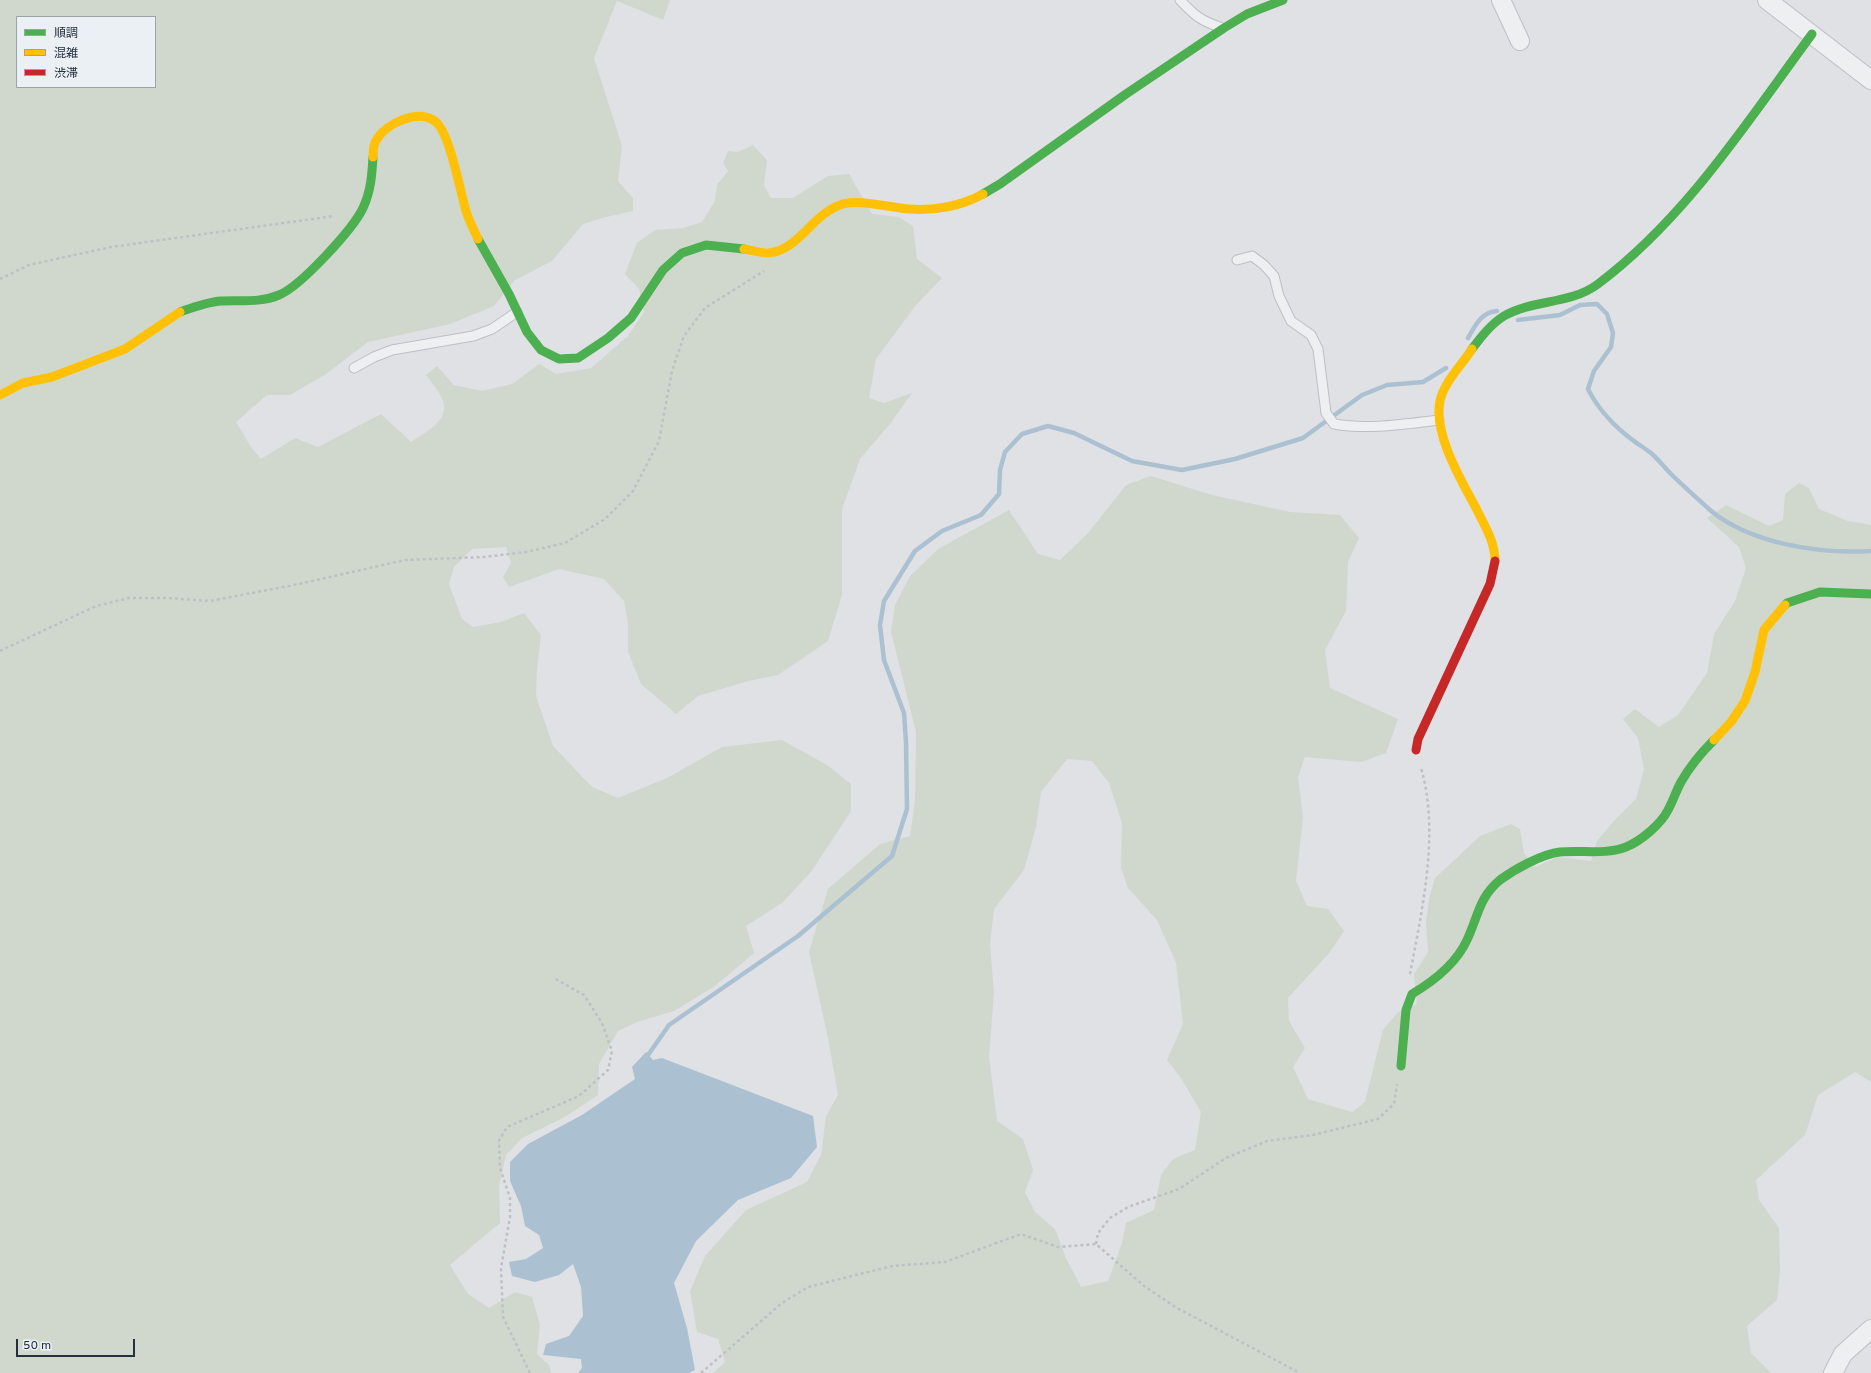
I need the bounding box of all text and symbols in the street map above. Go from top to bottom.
legend [16,16,156,88]
text: 順調 [54,26,78,42]
text: 混雑 [54,46,78,62]
text: 渋滞 [54,66,78,82]
scale bar [18,1331,137,1357]
text: 50 m [23,1338,51,1354]

